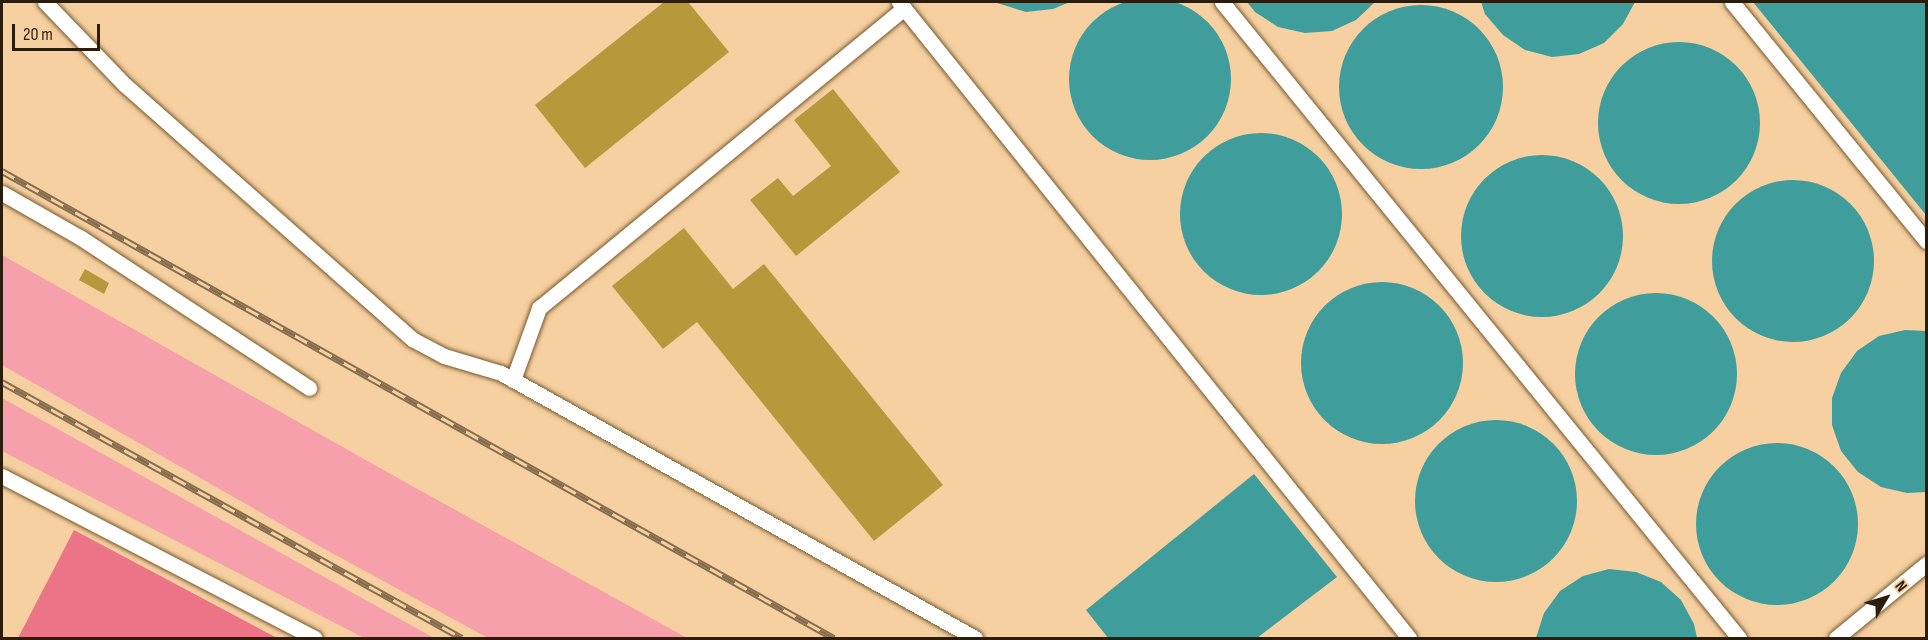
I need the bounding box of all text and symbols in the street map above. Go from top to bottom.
scale bar [15,12,104,50]
text: 20 m [23,24,53,45]
north arrow [1856,568,1916,628]
text: N [1890,577,1911,596]

